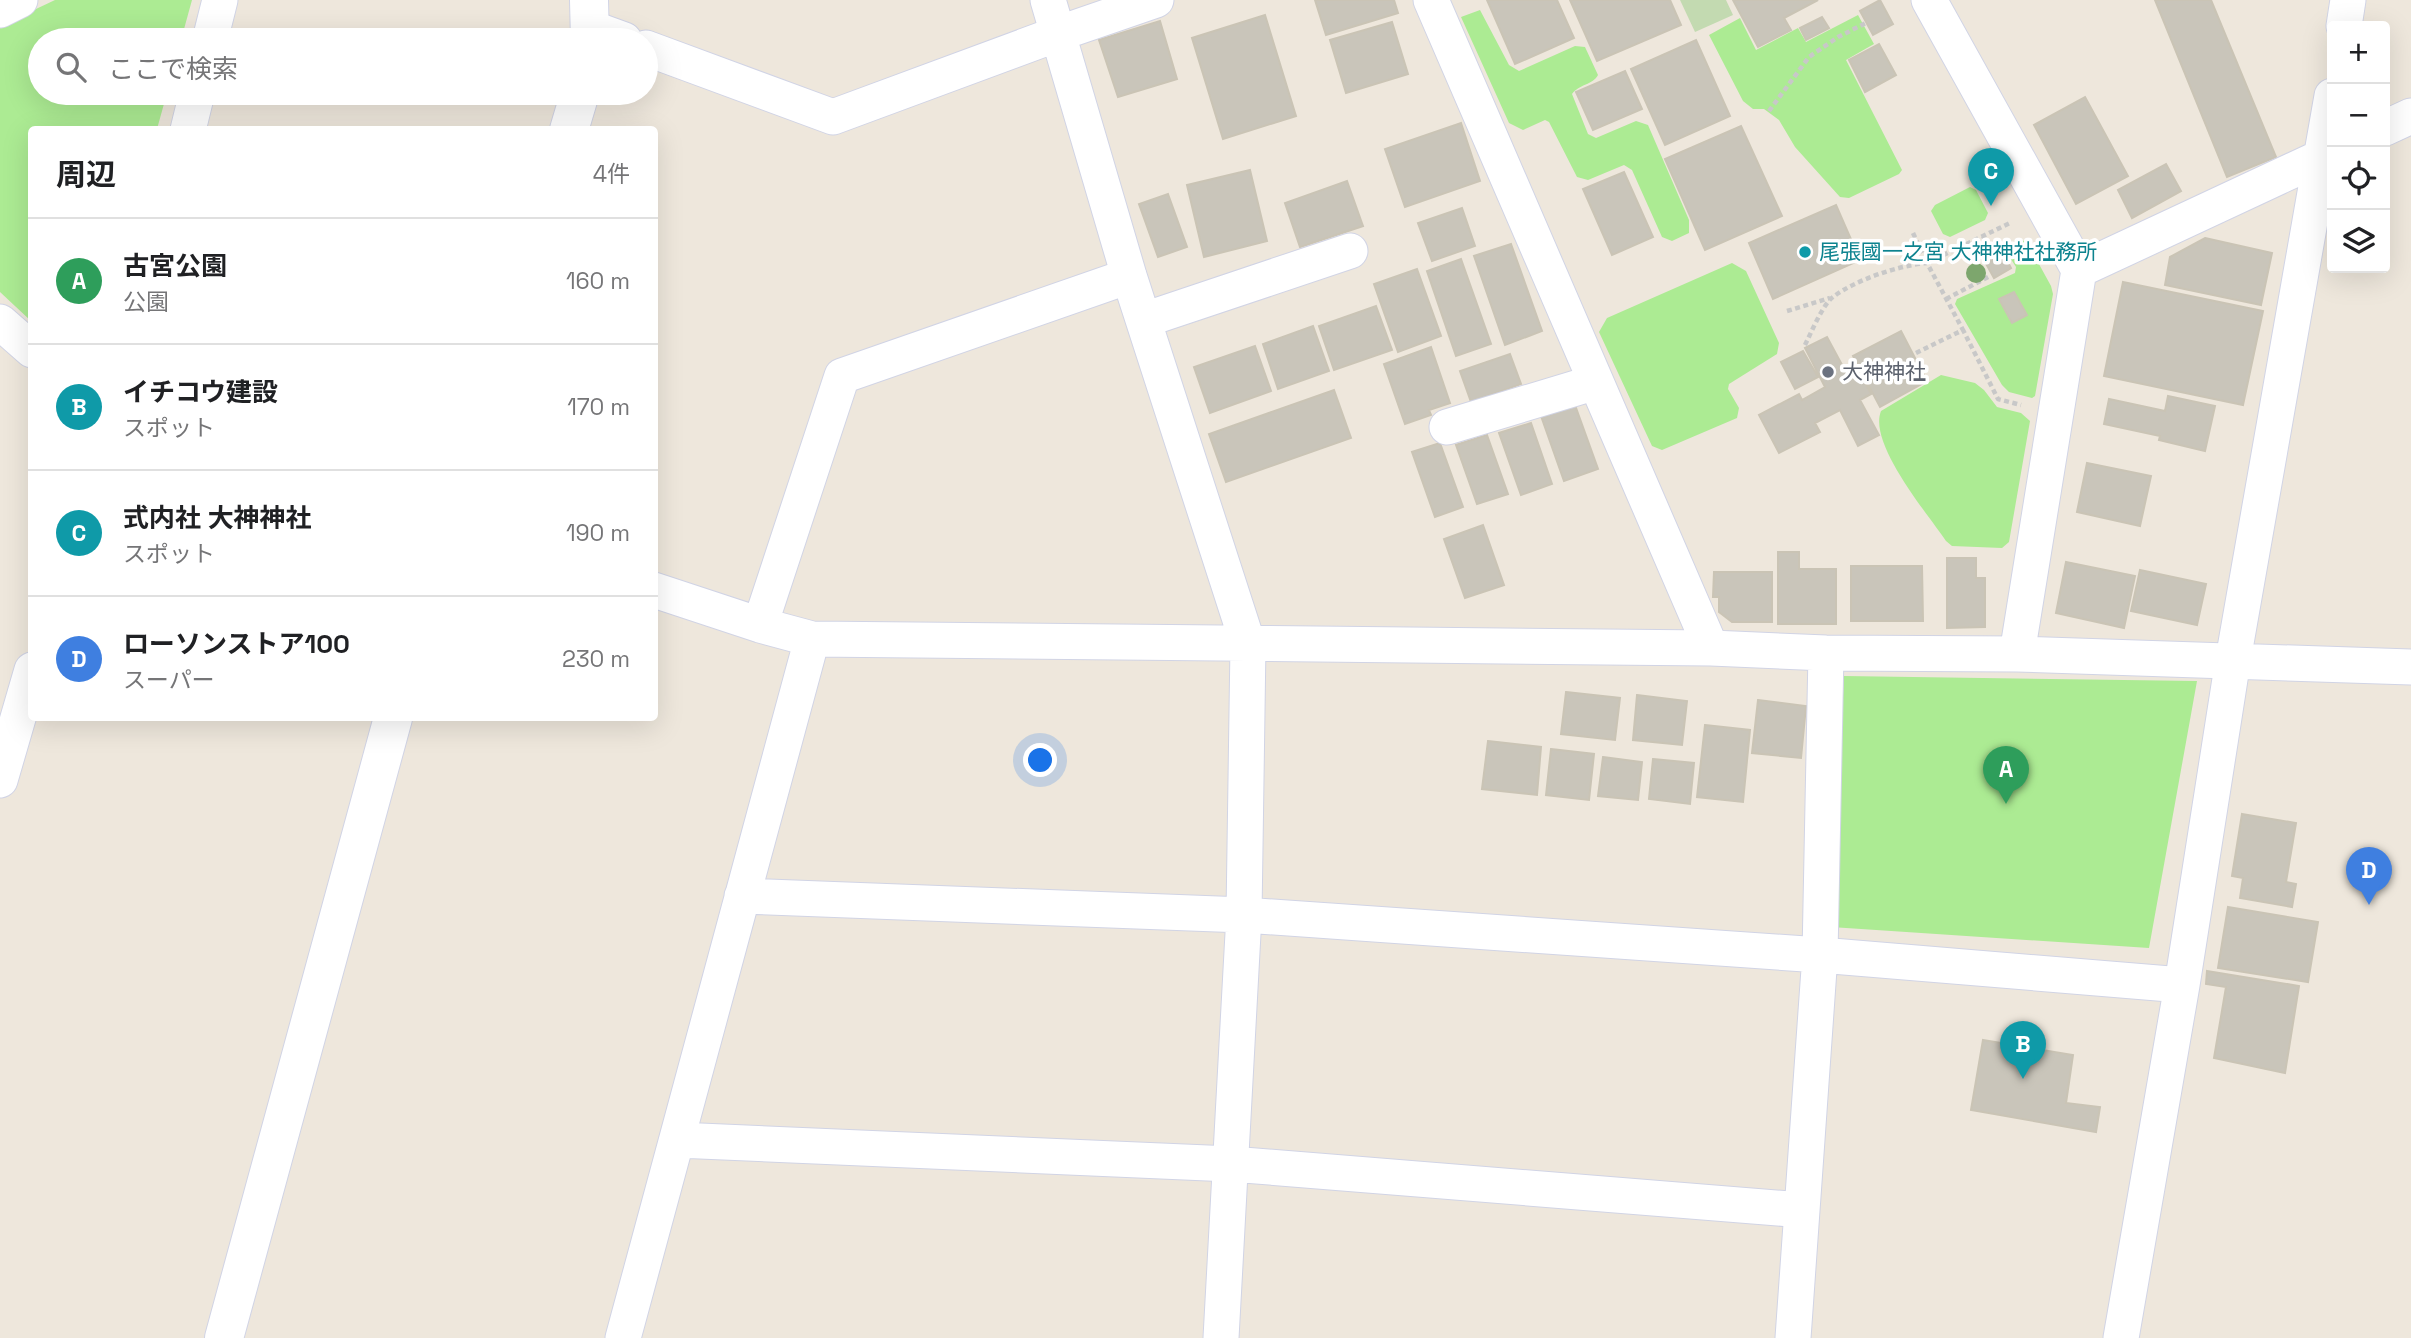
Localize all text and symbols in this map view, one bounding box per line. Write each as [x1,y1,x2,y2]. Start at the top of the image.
map controls [2327,21,2390,273]
button: + [2327,21,2390,84]
search box [28,28,658,105]
icon: search [52,48,90,86]
text: ここで検索 [108,52,238,86]
button: − [2327,84,2390,147]
button: locate [2327,147,2390,210]
pin: C [1968,148,2014,206]
text: 周辺 [56,155,116,194]
text: 4件 [593,159,630,189]
button: layers [2327,210,2390,273]
place label: 尾張國一之宮 大神神社社務所 [1819,238,2097,265]
marker: 尾張國一之宮 大神神社社務所 [1797,244,1813,260]
text: 古宮公園 [123,249,227,283]
text: A [72,266,86,296]
text: 160 m [566,266,630,296]
text: 公園 [123,287,169,317]
place label: 大神神社 [1842,358,1926,385]
marker: 大神神社 [1820,364,1836,380]
text: イチコウ建設 [123,375,278,409]
text: B [71,392,87,422]
text: 170 m [567,392,630,422]
text: スポット [123,413,215,443]
text: 式内社 大神神社 [123,501,312,535]
text: C [72,518,86,548]
text: 190 m [566,518,630,548]
text: スポット [123,539,215,569]
text: ローソンストア100 [123,627,350,661]
text: D [71,644,87,674]
text: 230 m [562,644,630,674]
text: スーパー [123,665,215,695]
your location [1023,743,1057,777]
pin: A [1983,746,2029,804]
pin: D [2346,847,2392,905]
pin: B [2000,1021,2046,1079]

